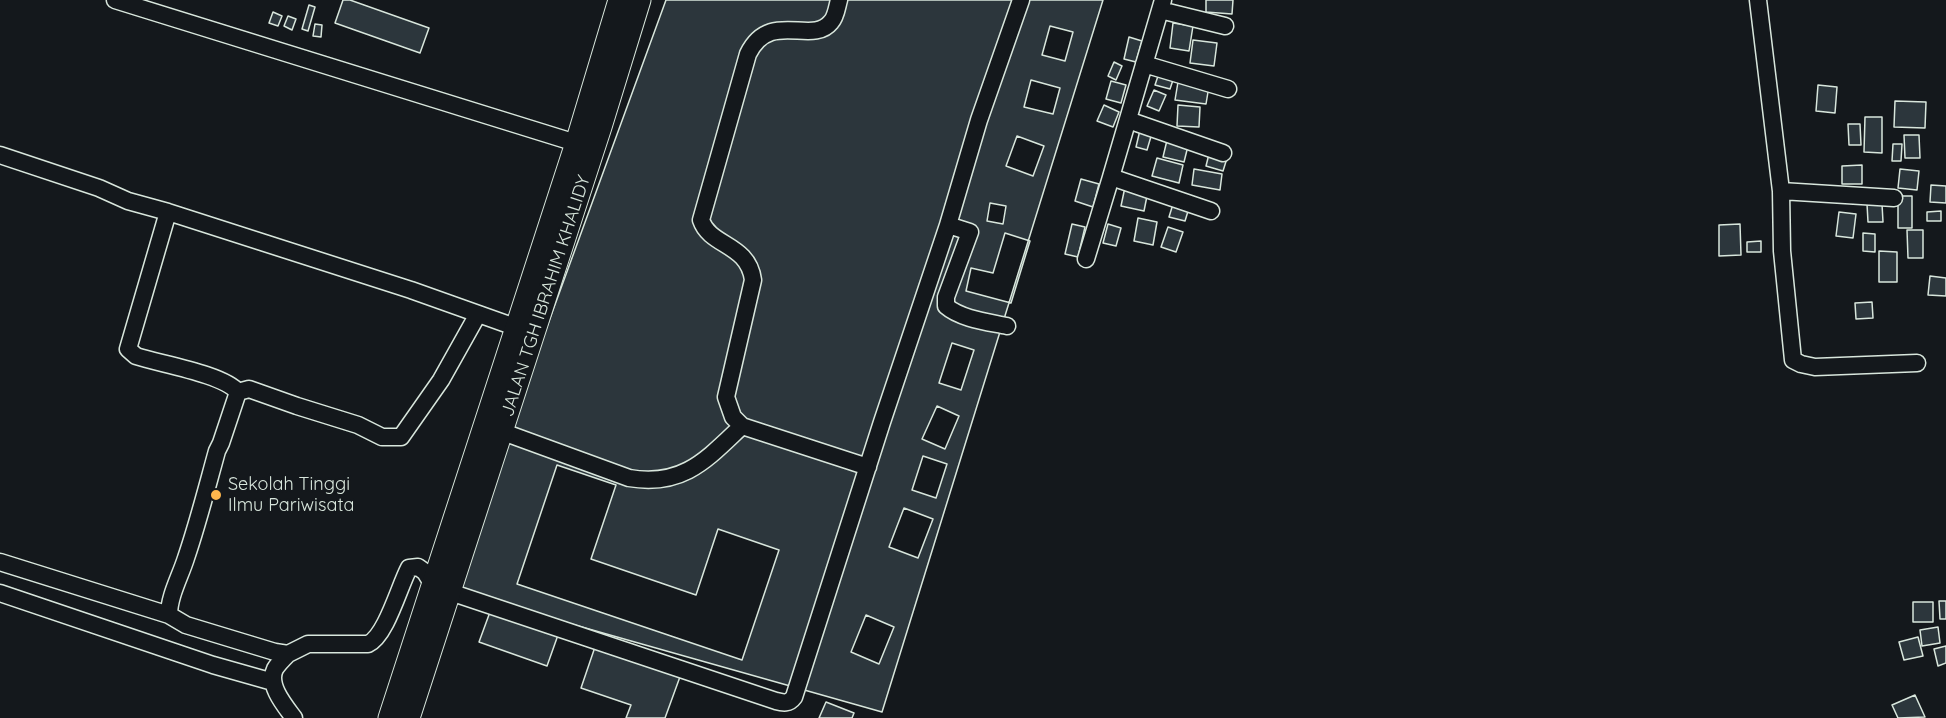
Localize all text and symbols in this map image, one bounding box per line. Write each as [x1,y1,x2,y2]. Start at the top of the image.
street label: JALAN TGH IBRAHIM KHALIDY [497,173,595,419]
place label: Sekolah Tinggi Ilmu Pariwisata [228,474,354,516]
marker: Sekolah Tinggi Ilmu Pariwisata [209,488,223,502]

